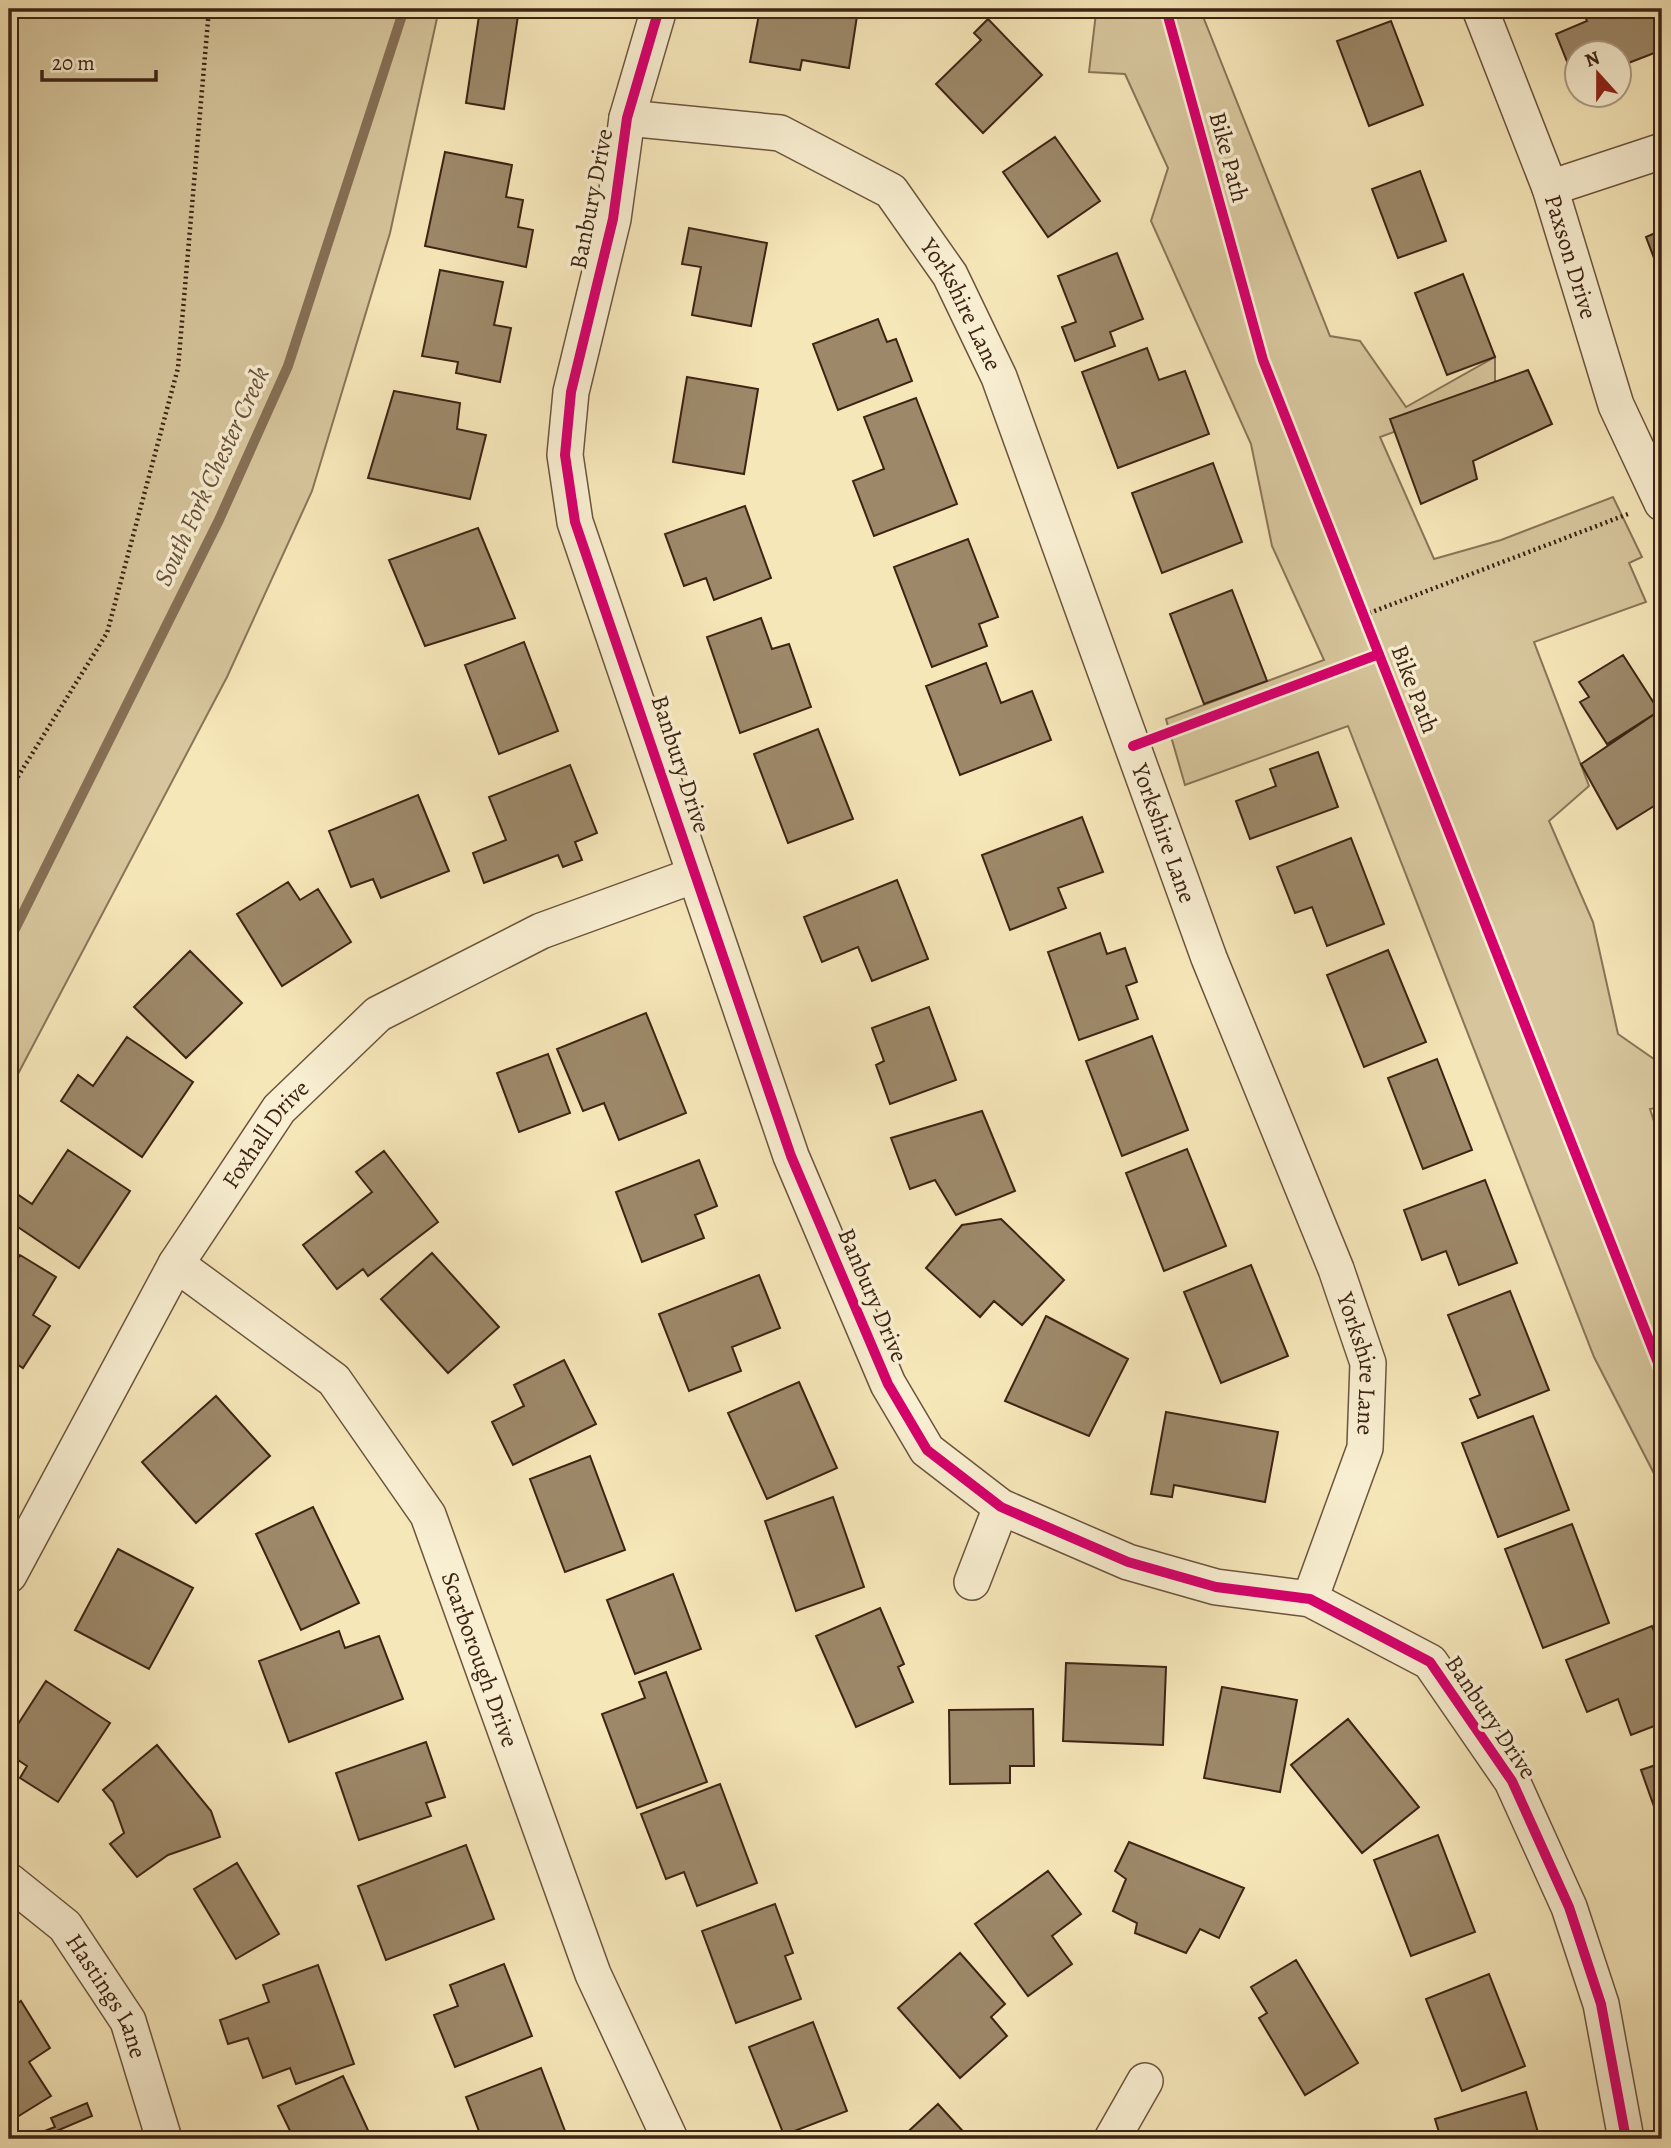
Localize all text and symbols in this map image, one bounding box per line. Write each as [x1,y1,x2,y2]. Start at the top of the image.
scale bar [42,38,156,82]
north arrow [1562,38,1632,108]
text: N [1581,44,1604,74]
text: 20 m [52,49,95,77]
street label: Bike Path [1202,108,1256,206]
street label: Banbury Drive [562,126,620,272]
street label: Paxson Drive [1537,190,1605,323]
street label: Yorkshire Lane [912,231,1010,376]
water label: South Fork Chester Creek [145,361,278,592]
street label: Bike Path [1383,640,1447,738]
street label: Banbury Drive [644,691,718,837]
street label: Yorkshire Lane [1124,758,1204,907]
street label: Foxhall Drive [215,1072,316,1195]
street label: Banbury Drive [830,1223,916,1367]
street label: Yorkshire Lane [1329,1287,1384,1436]
street label: Scarborough Drive [434,1567,526,1752]
street label: Banbury Drive [1438,1649,1544,1785]
street label: Hastings Lane [58,1927,154,2062]

